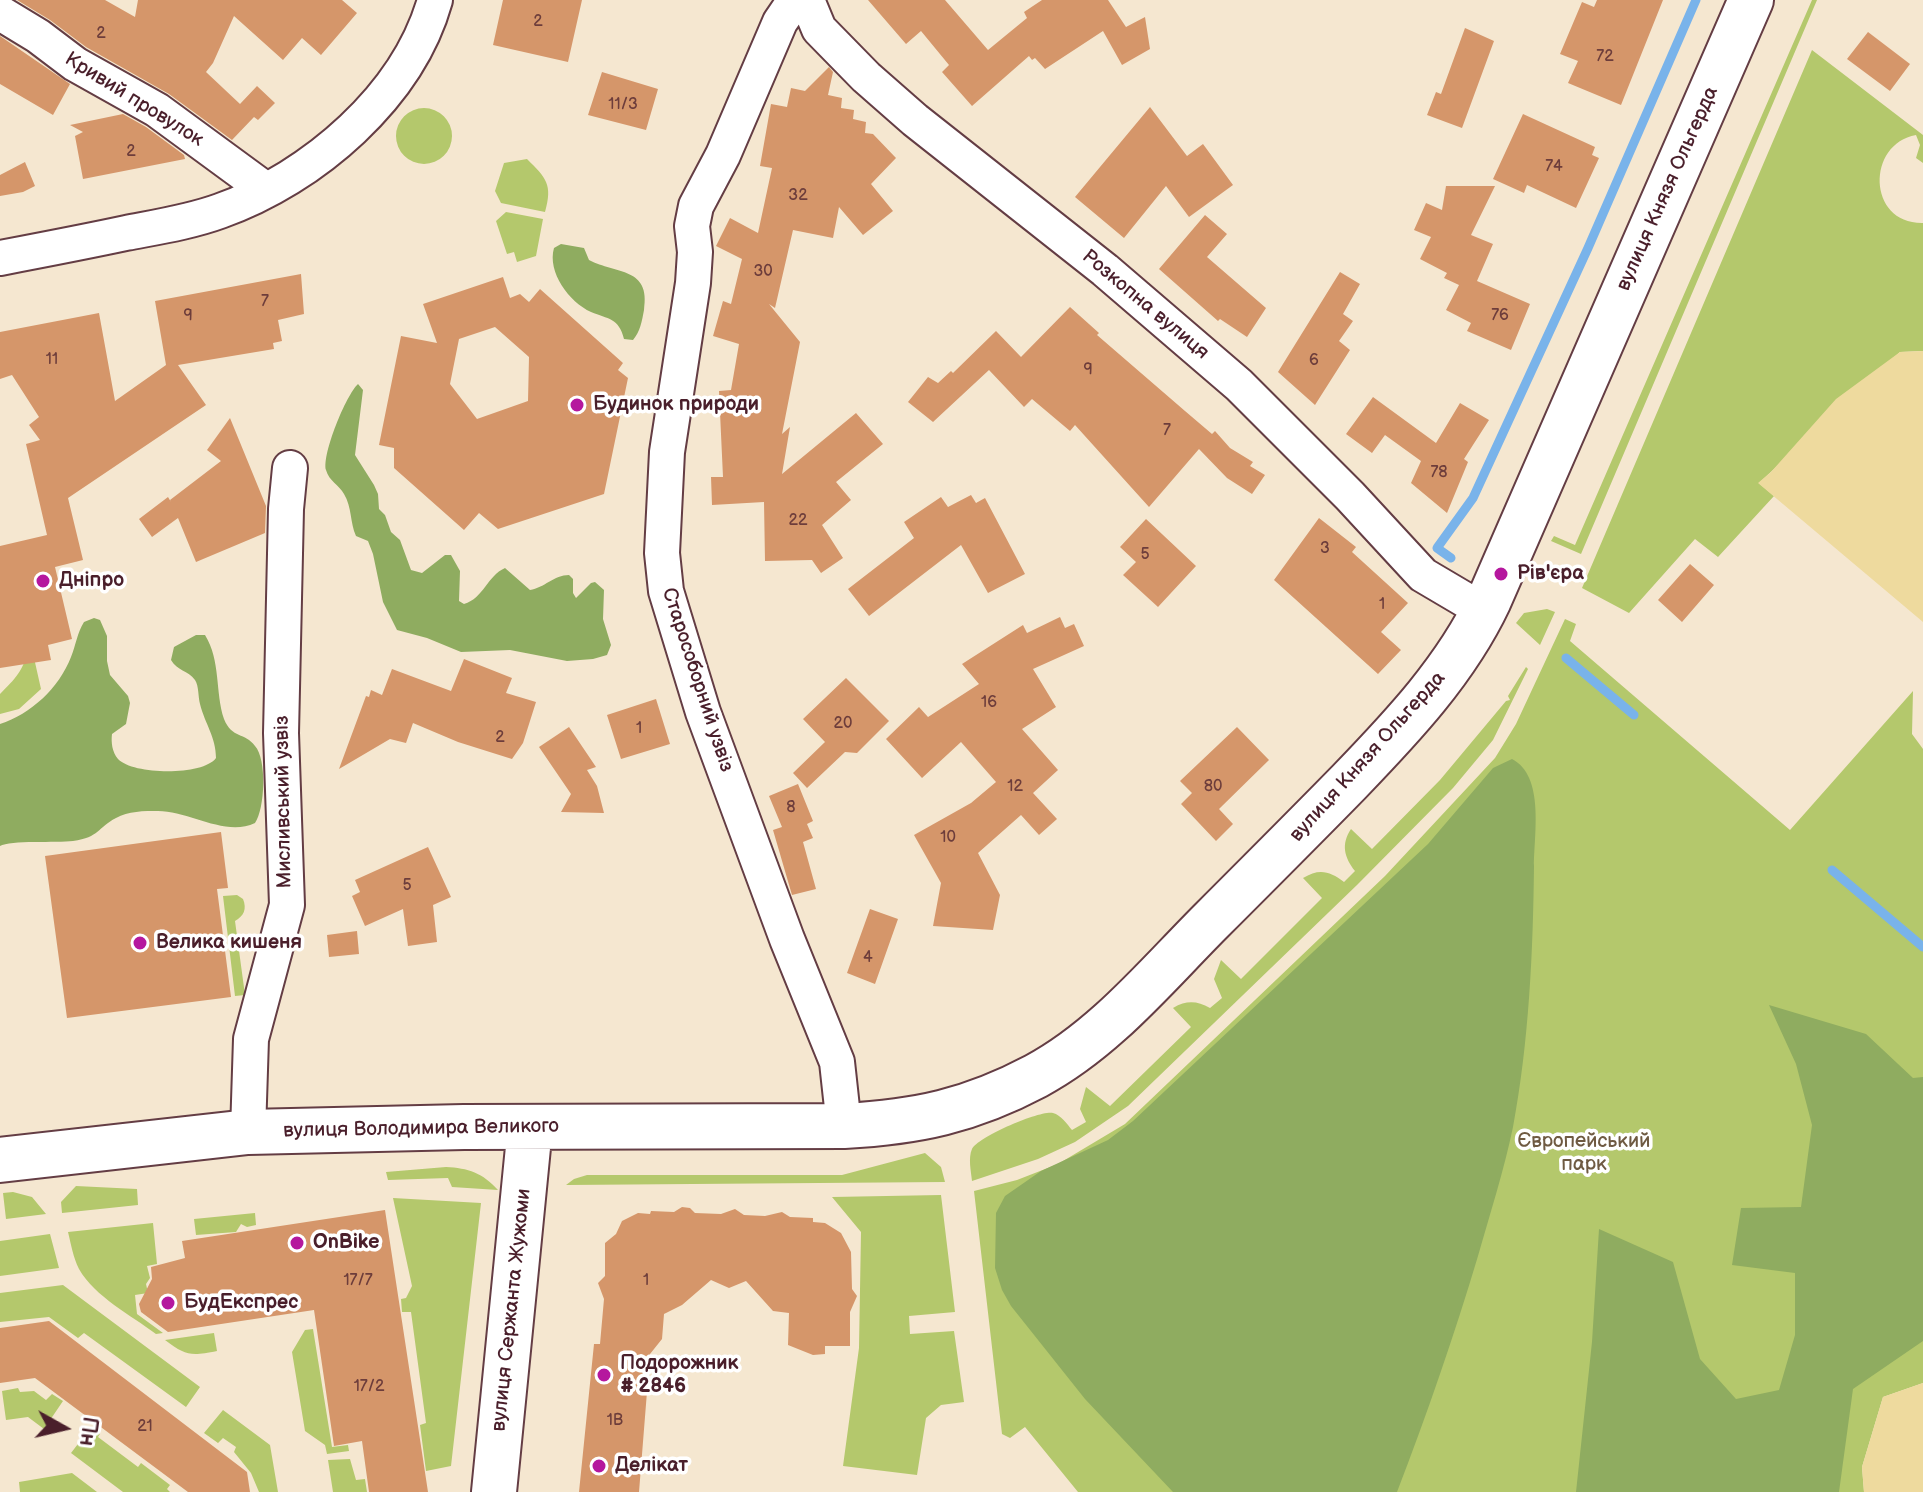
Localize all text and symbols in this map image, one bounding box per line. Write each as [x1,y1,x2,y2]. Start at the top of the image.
house number: 2 [533,12,543,32]
house number: 2 [96,24,106,44]
house number: 72 [1596,47,1614,67]
street label: Кривий провулок [60,48,208,152]
street label: вулиця Князя Ольгерда [1612,83,1724,295]
house number: 11/3 [608,95,638,115]
house number: 2 [126,142,136,162]
house number: 74 [1545,157,1563,177]
house number: 32 [788,186,808,206]
street label: Розкопна вулиця [1077,245,1213,365]
house number: 30 [753,262,773,282]
house number: 7 [261,292,269,312]
house number: 9 [183,306,193,326]
house number: 76 [1491,306,1509,326]
house number: 11 [46,350,58,370]
house number: 6 [1309,351,1319,371]
house number: 9 [1083,360,1093,380]
place label: Будинок природи [593,393,759,417]
marker: Будинок природи [568,396,586,414]
house number: 7 [1163,421,1171,441]
house number: 78 [1430,463,1448,483]
house number: 22 [789,511,807,531]
house number: 3 [1320,539,1330,559]
house number: 5 [1140,545,1150,565]
place label: Рів'єра [1517,562,1584,586]
marker: Рів'єра [1492,565,1510,583]
place label: Дніпро [59,569,124,593]
marker: Дніпро [34,572,52,590]
street label: Старособорний узвіз [656,585,738,775]
house number: 1 [1379,595,1385,615]
street label: вулиця Князя Ольгерда [1285,667,1451,847]
house number: 16 [981,693,997,713]
house number: 20 [834,714,852,734]
street label: Мисливський узвіз [270,715,298,889]
house number: 1 [636,719,642,739]
house number: 2 [495,728,505,748]
house number: 12 [1007,777,1023,797]
house number: 80 [1204,777,1222,797]
house number: 8 [786,798,796,818]
house number: 10 [940,828,956,848]
house number: 5 [402,876,412,896]
place label: Велика кишеня [156,931,302,955]
marker: Велика кишеня [131,934,149,952]
house number: 4 [863,948,873,968]
street label: вулиця Володимира Великого [283,1115,559,1143]
park label: Європейський парк [1518,1130,1650,1177]
street label: вулиця Сержанта Жужоми [487,1187,537,1433]
place label: OnBike [313,1231,379,1255]
marker: OnBike [288,1234,306,1252]
house number: 17/7 [343,1271,373,1291]
house number: 1 [643,1271,649,1291]
place label: БудЕкспрес [184,1291,298,1315]
marker: БудЕкспрес [159,1294,177,1312]
place label: Подорожник # 2846 [620,1352,738,1399]
marker: Подорожник # 2846 [595,1366,613,1384]
house number: 17/2 [354,1377,384,1397]
north arrow [24,1388,104,1468]
house number: 1В [607,1411,623,1431]
text: Пн [73,1415,104,1448]
house number: 21 [137,1417,153,1437]
place label: Делікат [615,1454,688,1478]
marker: Делікат [590,1457,608,1475]

